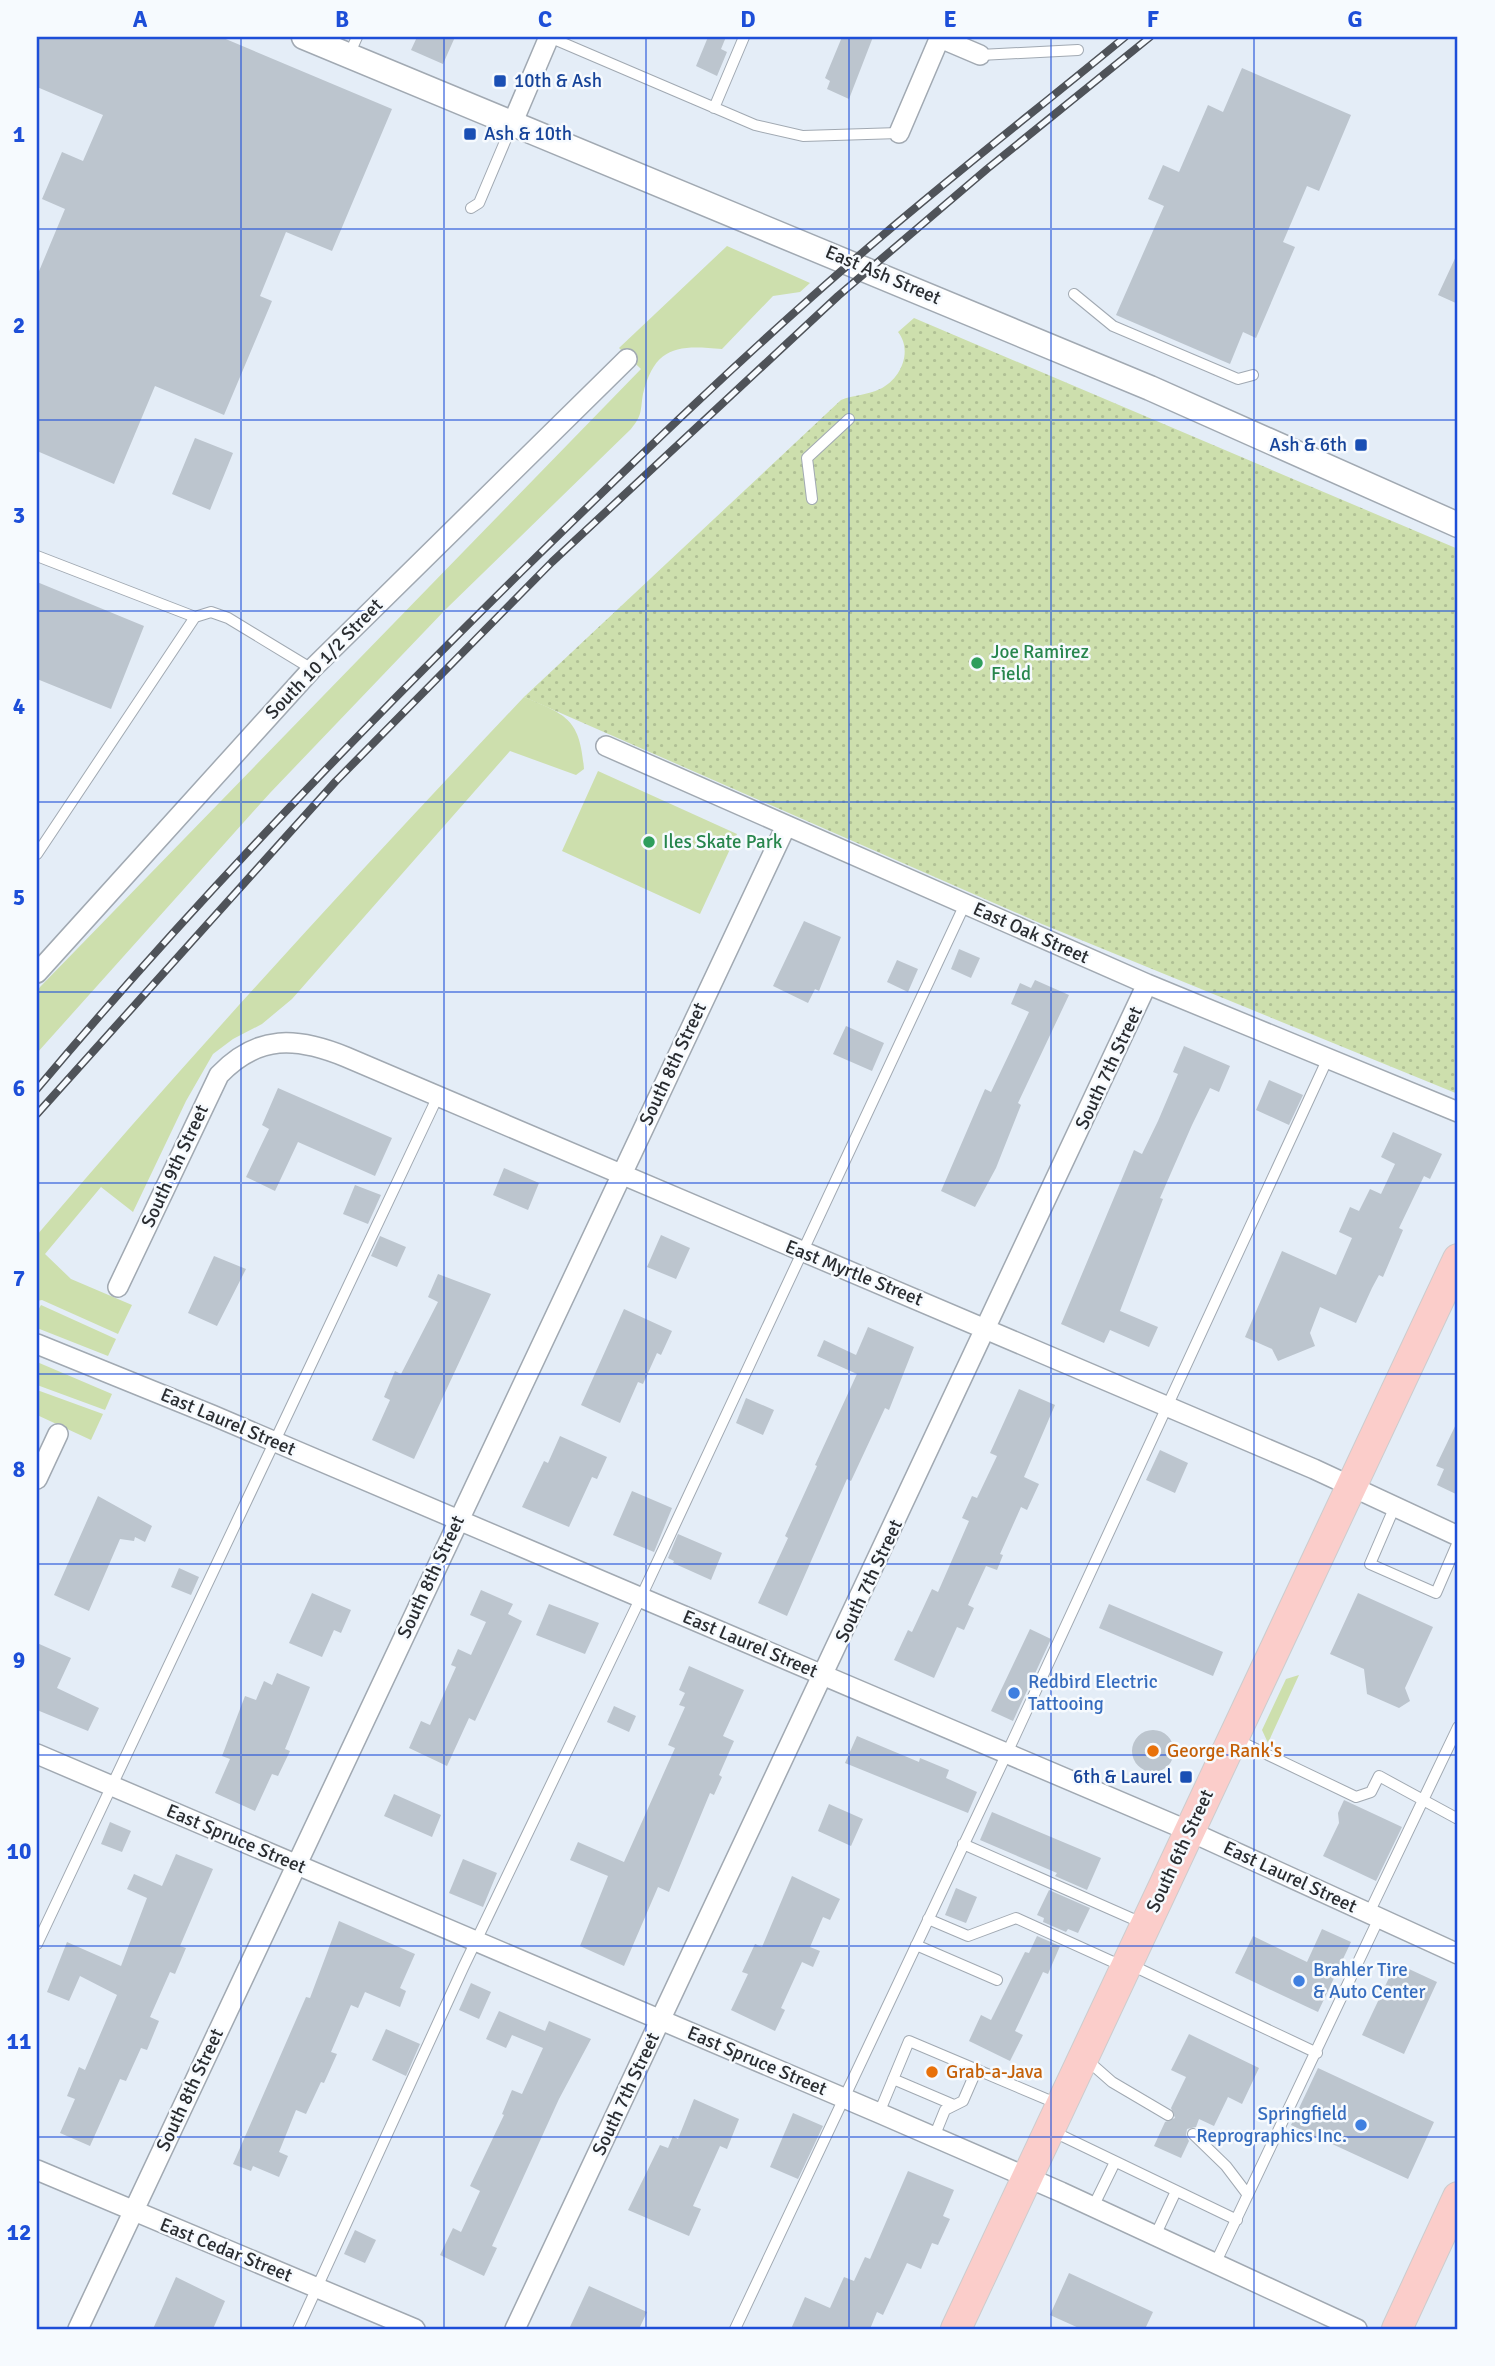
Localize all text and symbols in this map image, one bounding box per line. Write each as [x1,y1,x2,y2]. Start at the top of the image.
text: A [133,5,148,34]
text: B [335,5,349,34]
text: C [538,5,552,34]
text: D [740,5,756,34]
text: E [943,5,957,34]
text: F [1147,5,1159,34]
text: G [1347,5,1363,34]
place label: 10th & Ash [514,69,602,93]
marker: 10th & Ash [492,73,508,89]
text: 1 [13,120,25,149]
place label: Ash & 10th [484,122,572,146]
marker: Ash & 10th [462,126,478,142]
street label: East Ash Street [822,240,945,310]
text: 2 [13,311,25,340]
place label: Ash & 6th [1269,433,1347,457]
marker: Ash & 6th [1353,437,1369,453]
text: 3 [13,501,25,530]
street label: South 10 1/2 Street [260,593,388,725]
place label: Joe Ramirez Field [991,640,1089,686]
marker: Joe Ramirez Field [969,655,985,671]
text: 4 [13,692,25,721]
place label: Iles Skate Park [663,830,783,854]
marker: Iles Skate Park [641,834,657,850]
text: 5 [13,883,25,912]
street label: East Oak Street [969,897,1093,969]
street label: South 8th Street [634,998,712,1129]
street label: South 7th Street [1070,1002,1148,1133]
text: 6 [13,1074,25,1103]
street label: South 9th Street [136,1100,214,1231]
street label: East Myrtle Street [782,1234,927,1312]
text: 7 [13,1264,25,1293]
street label: East Laurel Street [157,1383,300,1461]
text: 8 [13,1455,25,1484]
street label: South 8th Street [392,1511,470,1642]
street label: South 7th Street [830,1515,908,1646]
street label: East Laurel Street [679,1605,822,1683]
text: 9 [13,1646,25,1675]
place label: Redbird Electric Tattooing [1028,1670,1158,1716]
marker: Redbird Electric Tattooing [1006,1685,1022,1701]
place label: George Rank's [1167,1739,1282,1763]
marker: George Rank's [1145,1743,1161,1759]
place label: 6th & Laurel [1073,1765,1172,1789]
marker: 6th & Laurel [1178,1769,1194,1785]
street label: South 6th Street [1141,1785,1219,1916]
street label: East Spruce Street [163,1799,310,1879]
street label: East Laurel Street [1219,1836,1361,1919]
text: 10 [7,1837,31,1866]
place label: Brahler Tire & Auto Center [1313,1958,1426,2004]
marker: Brahler Tire & Auto Center [1291,1973,1307,1989]
street label: East Spruce Street [684,2021,831,2101]
street label: South 8th Street [151,2024,229,2155]
text: 11 [7,2027,31,2056]
street label: South 7th Street [587,2028,665,2159]
place label: Grab-a-Java [946,2060,1043,2084]
marker: Grab-a-Java [924,2064,940,2080]
place label: Springfield Reprographics Inc. [1196,2102,1347,2148]
marker: Springfield Reprographics Inc. [1353,2117,1369,2133]
street label: East Cedar Street [156,2213,296,2288]
text: 12 [7,2218,31,2247]

